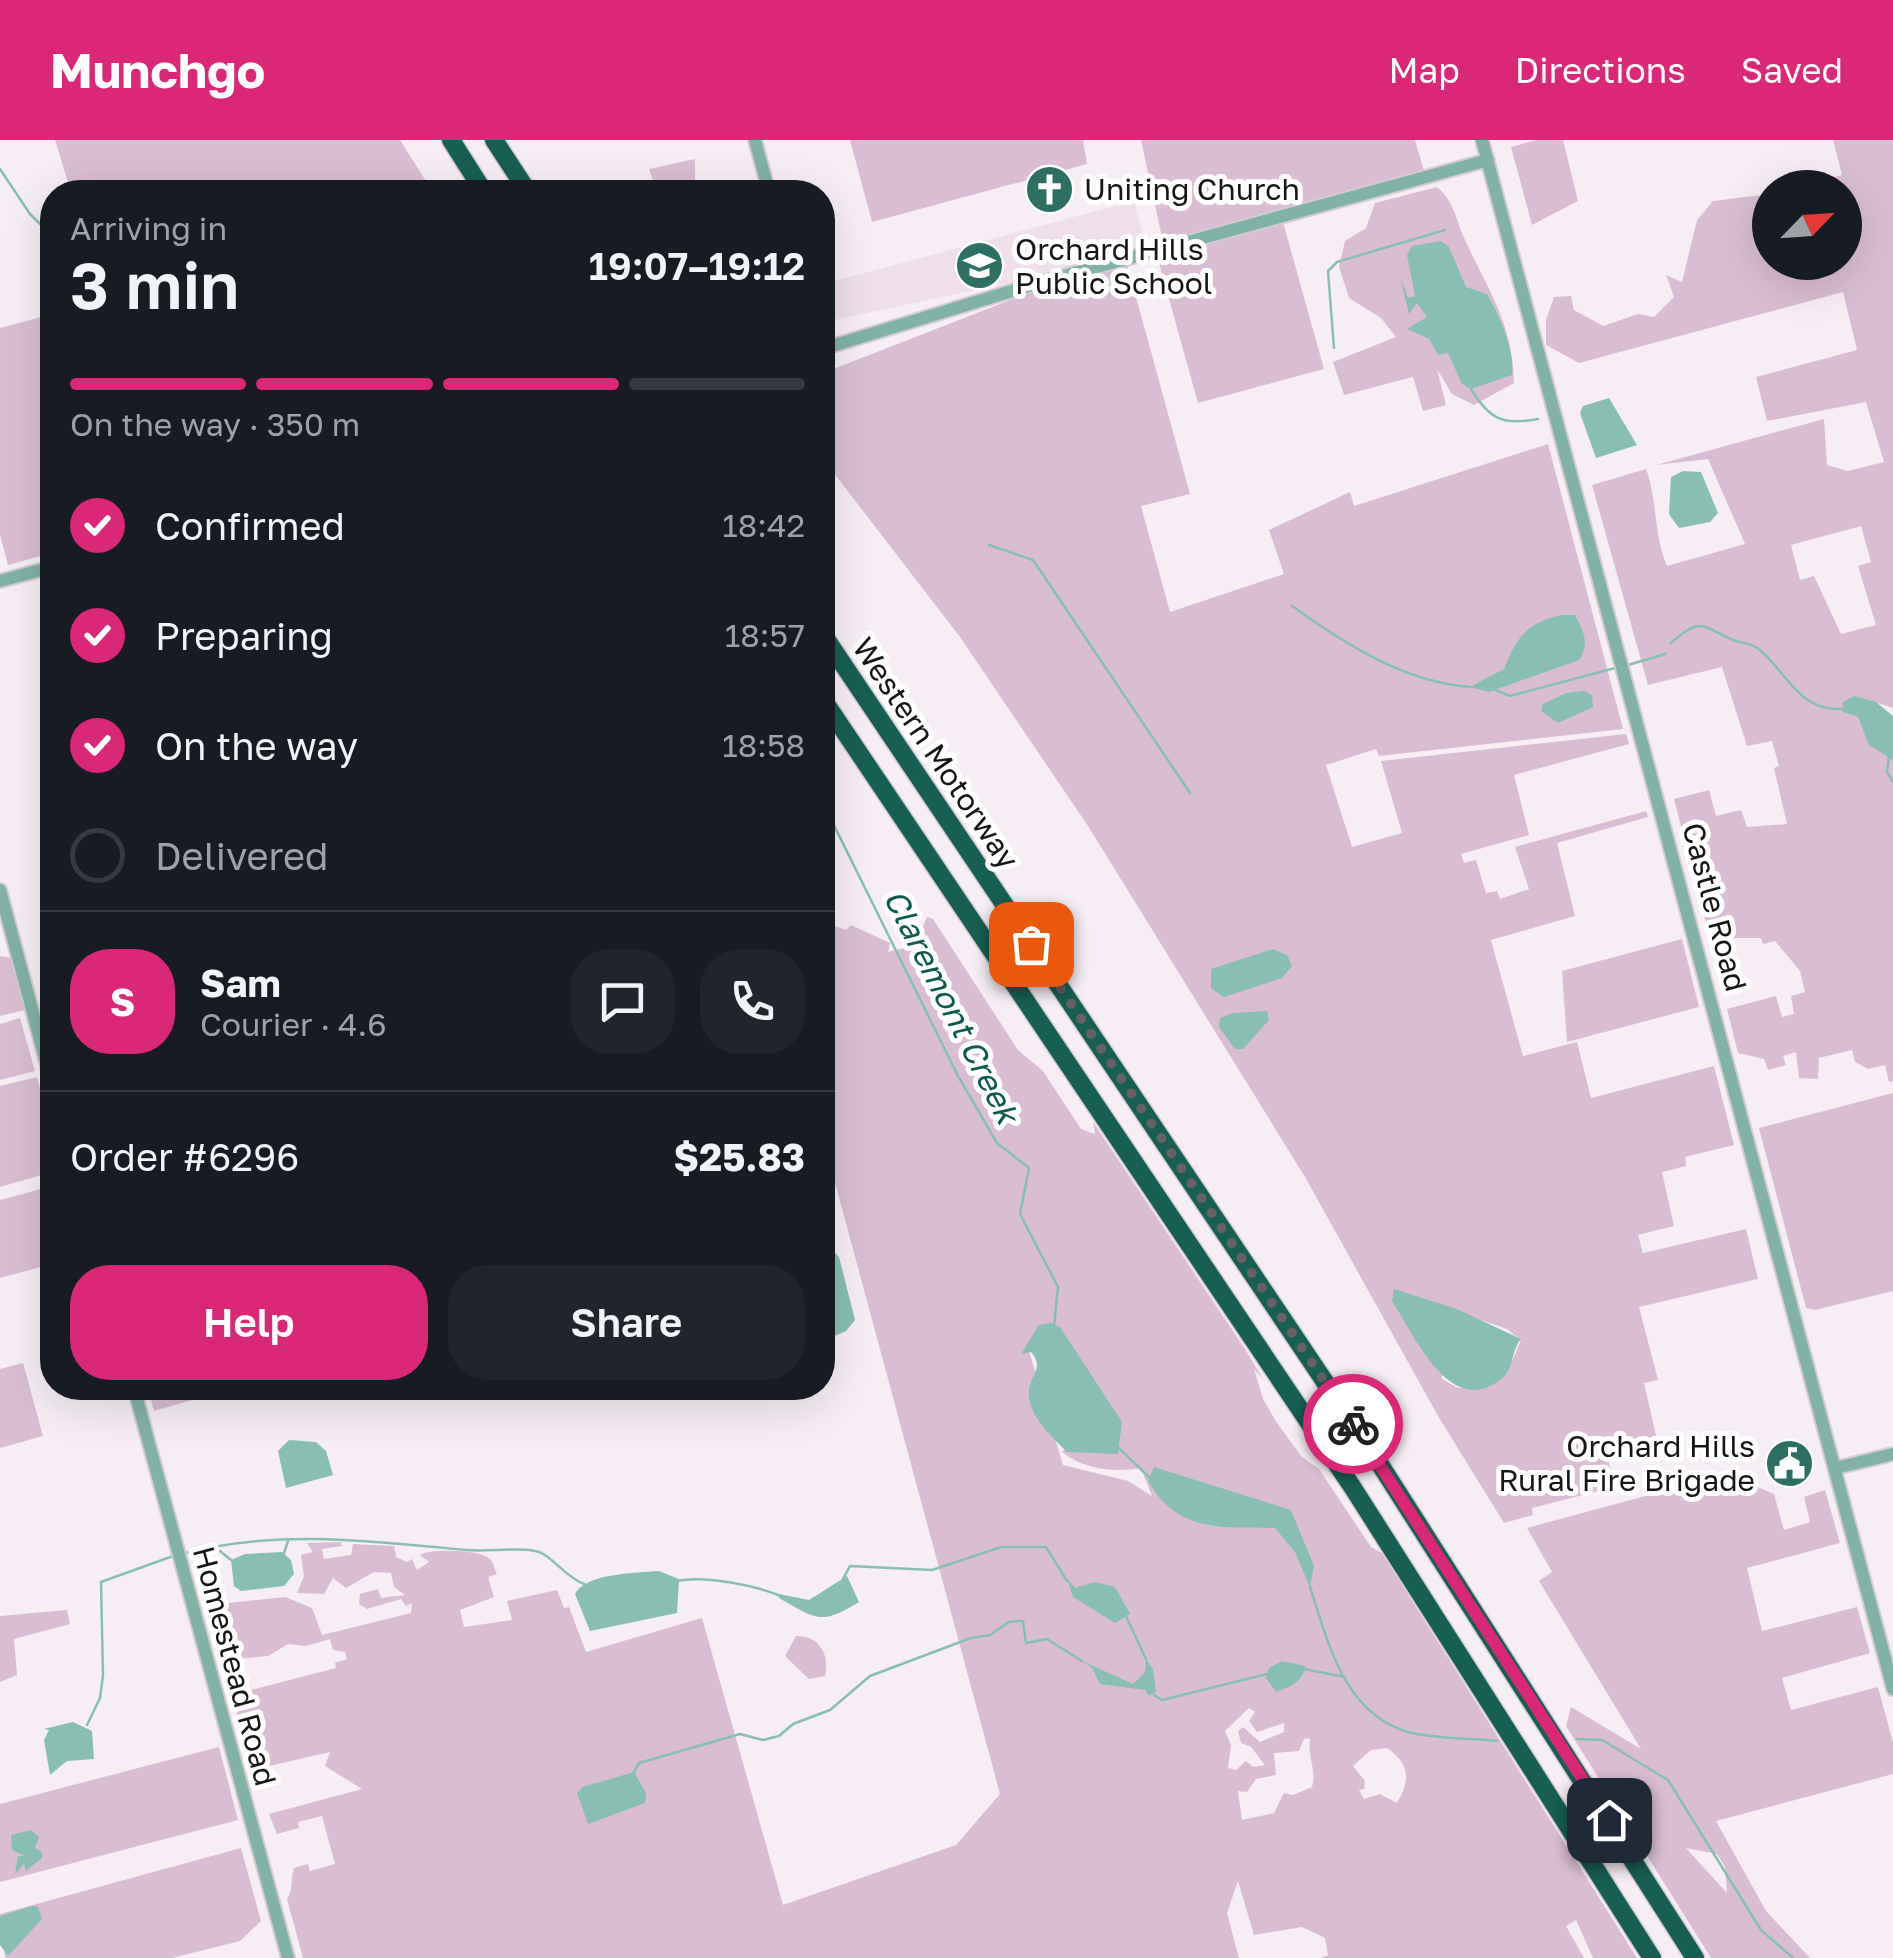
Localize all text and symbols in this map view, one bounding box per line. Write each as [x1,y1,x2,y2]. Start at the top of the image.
text: Munchgo [50,41,265,99]
text: Map [1388,49,1460,91]
text: Directions [1515,49,1686,91]
text: Saved [1741,49,1843,91]
church icon: Uniting Church [1023,163,1075,215]
north arrow [1752,170,1862,280]
map controls [1752,170,1862,280]
place label: Uniting Church [1084,171,1300,207]
text: Arriving in [70,209,227,247]
place label: Orchard Hills Public School [1015,231,1212,301]
school or university icon: Orchard Hills Public School [954,240,1006,292]
text: 19:07–19:12 [589,243,805,288]
text: 3 min [70,245,239,323]
text: On the way · 350 m [70,405,360,443]
icon: check [70,498,125,553]
text: Confirmed [155,503,345,548]
text: 18:42 [722,506,805,544]
icon: check [70,608,125,663]
text: Preparing [155,613,333,658]
text: 18:57 [725,616,805,654]
street label: Western Motorway [845,631,1027,876]
icon: check [70,718,125,773]
text: On the way [155,723,358,768]
text: 18:58 [722,726,805,764]
street label: Castle Road [1675,819,1755,995]
text: Delivered [155,833,328,878]
water label: Claremont Creek [877,883,1029,1132]
pin [989,902,1074,987]
icon: bag [1004,917,1059,972]
button: chat [570,949,675,1054]
button: phone [700,949,805,1054]
text: Sam [200,960,281,1005]
text: S [110,979,135,1024]
text: Courier · 4.6 [200,1005,387,1043]
text: Order #6296 [70,1134,299,1179]
text: $25.83 [674,1134,805,1179]
button: Help [70,1265,428,1380]
button: Share [448,1265,805,1380]
courier [1303,1374,1403,1474]
icon: bike [1326,1397,1381,1452]
place label: Orchard Hills Rural Fire Brigade [1498,1428,1755,1498]
public building icon: Orchard Hills Rural Fire Brigade [1764,1437,1816,1489]
street label: Homestead Road [186,1542,284,1790]
pin [1567,1778,1652,1863]
icon: home [1582,1793,1637,1848]

